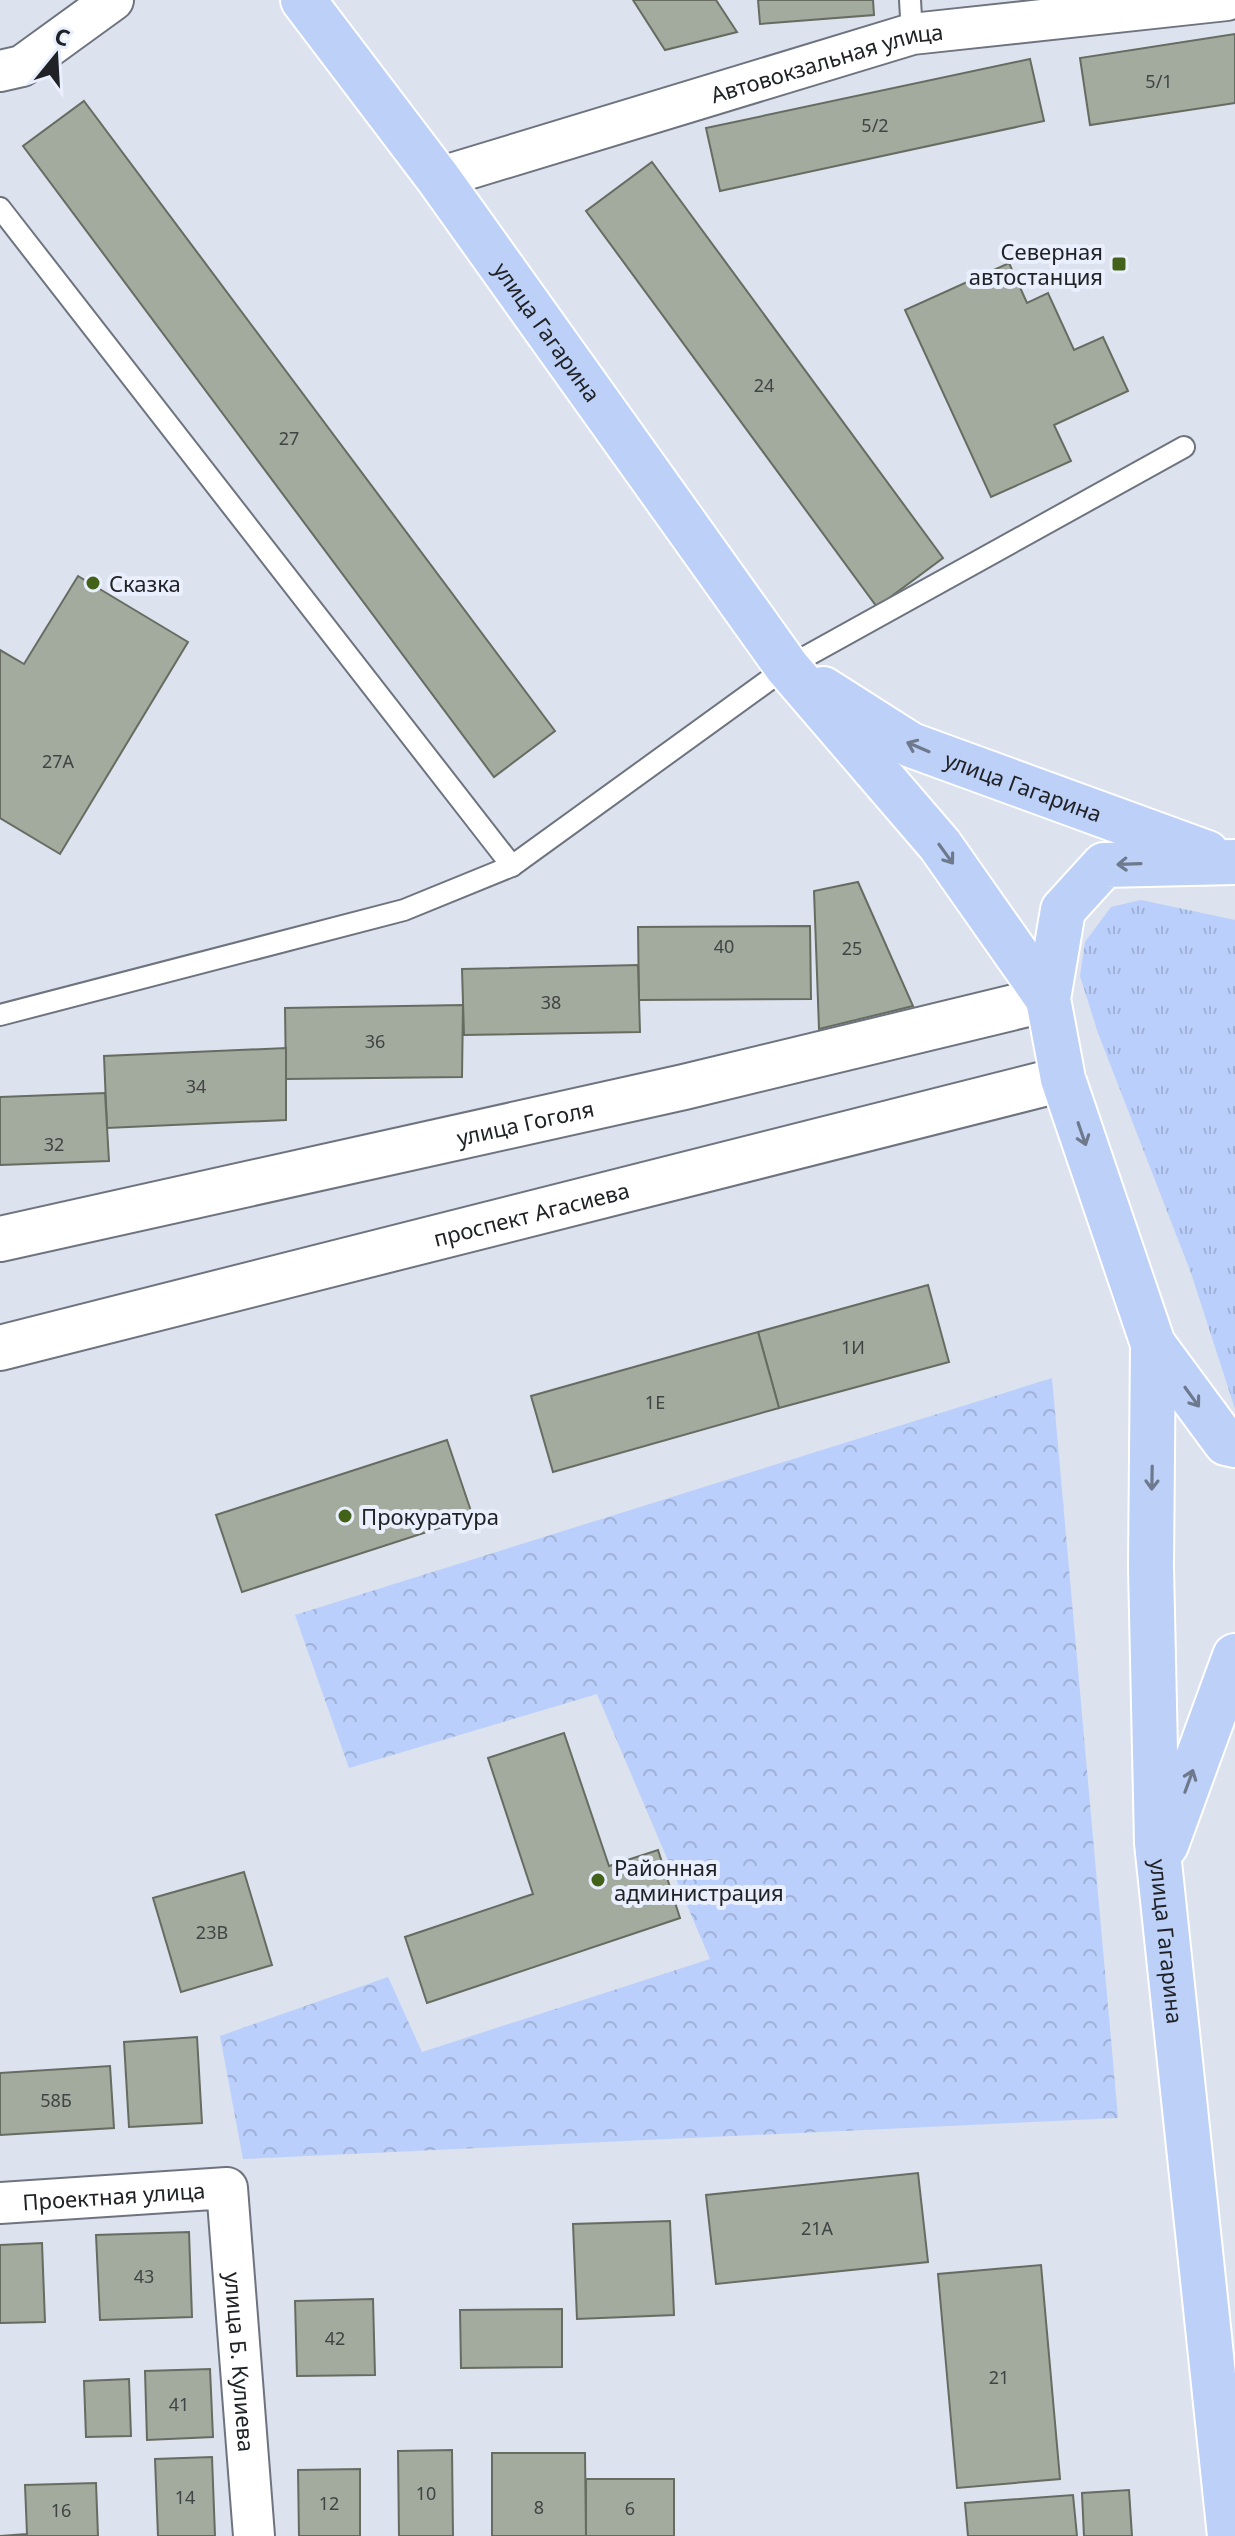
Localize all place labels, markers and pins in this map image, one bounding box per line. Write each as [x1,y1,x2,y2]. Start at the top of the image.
place label: Северная автостанция [969,236,1103,291]
marker: Северная автостанция [1110,255,1128,273]
place label: Сказка [109,568,181,598]
marker: Сказка [84,574,102,592]
place label: Прокуратура [361,1501,499,1531]
marker: Прокуратура [336,1507,354,1525]
place label: Районная администрация [614,1852,784,1907]
marker: Районная администрация [589,1871,607,1889]

